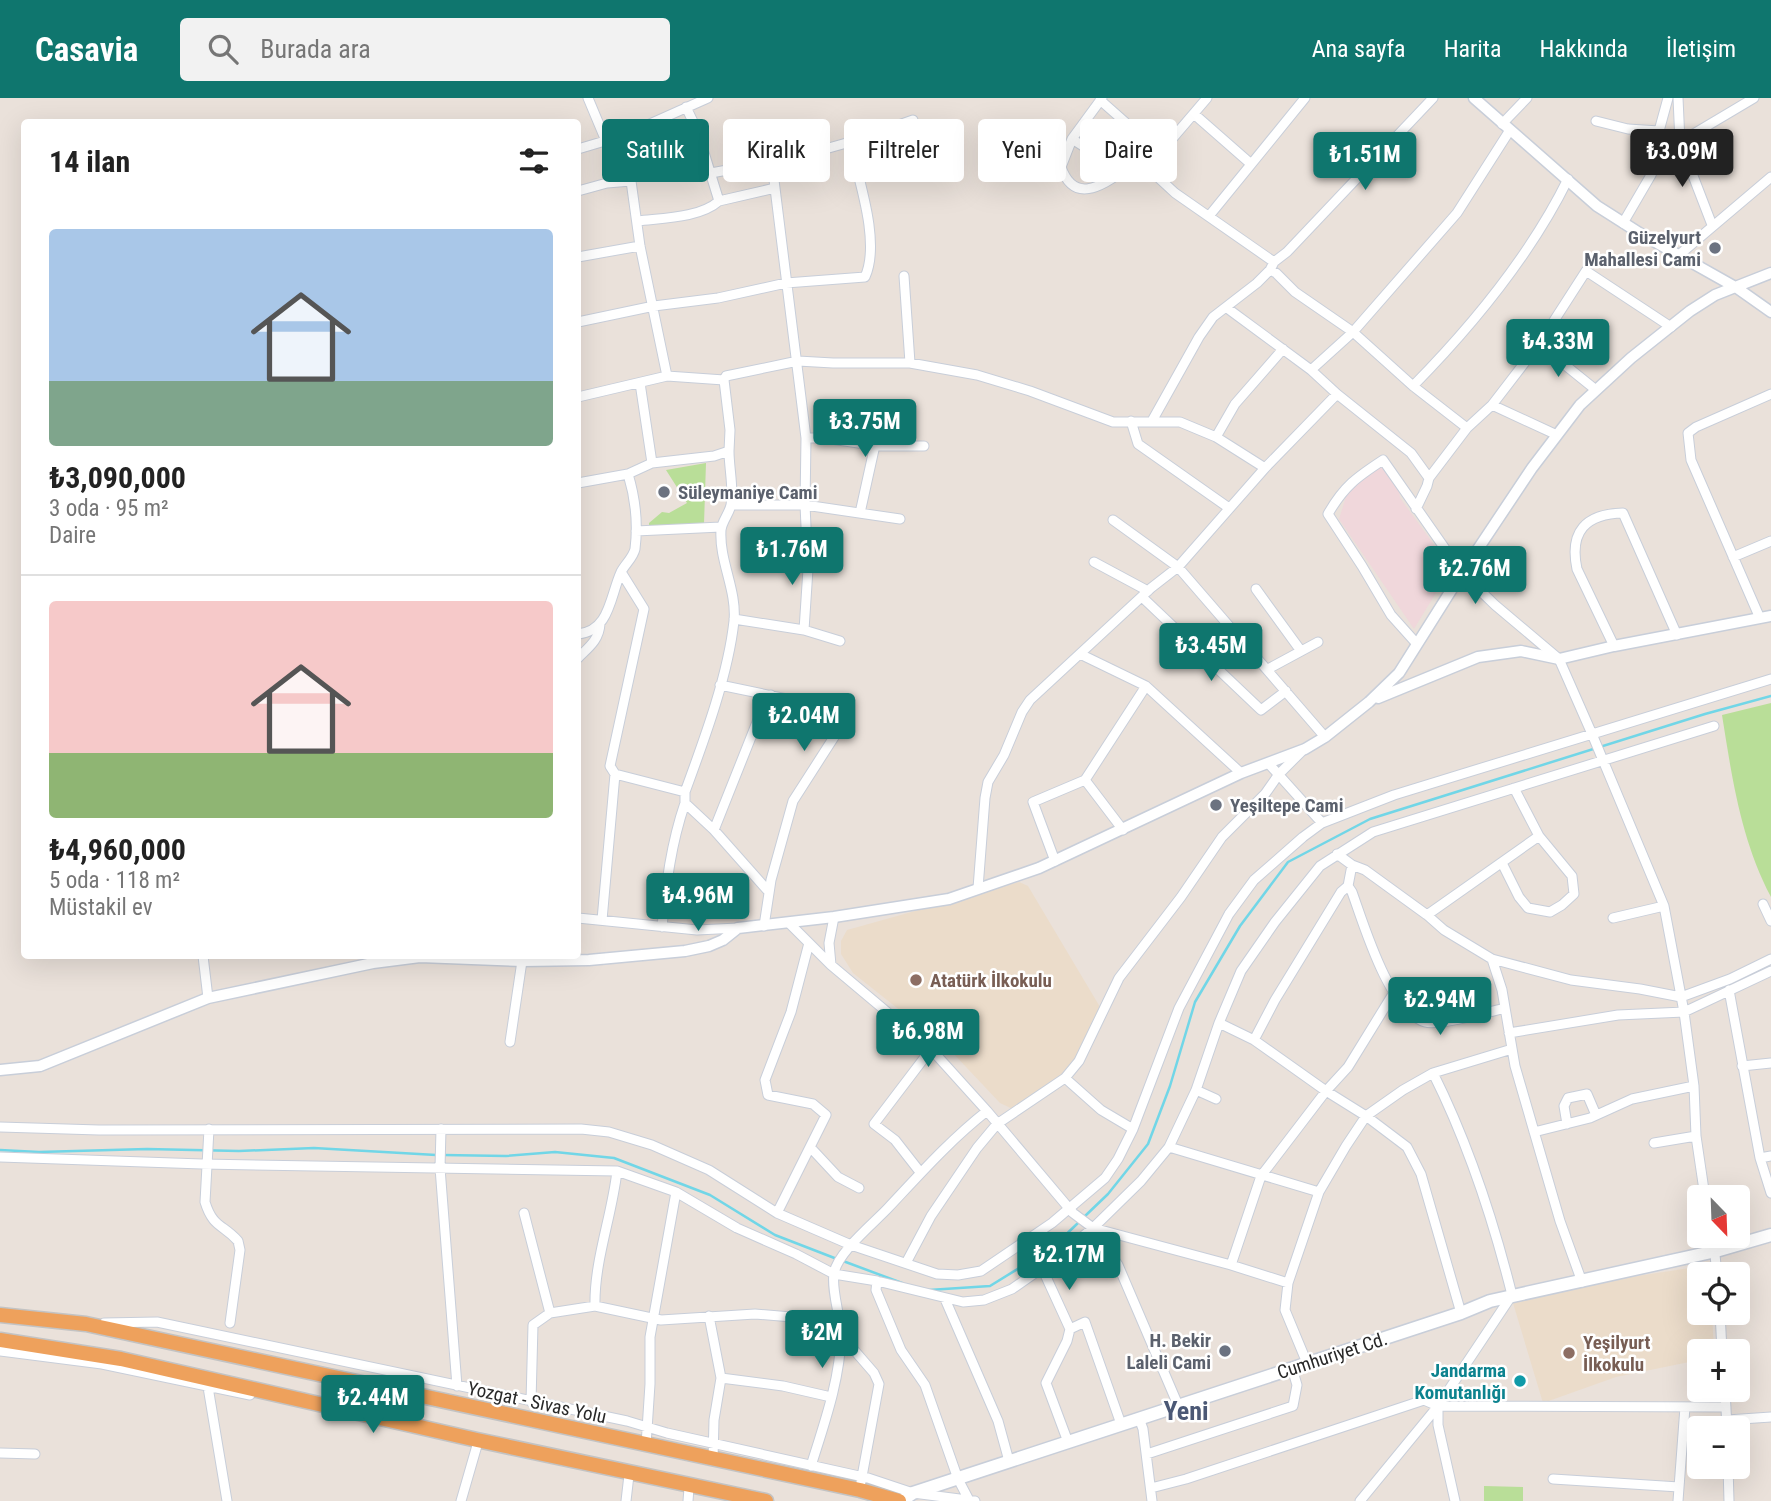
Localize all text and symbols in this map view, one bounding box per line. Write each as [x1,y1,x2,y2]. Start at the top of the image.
search box [180,18,670,81]
text: Casavia [35,30,138,69]
icon: search [204,30,242,68]
text: Burada ara [260,34,371,64]
text: Ana sayfa [1312,35,1406,63]
text: Harita [1444,35,1501,63]
text: Hakkında [1539,35,1628,63]
text: İletişim [1666,35,1736,63]
chip: Satılık [602,119,709,182]
chip: Kiralık [723,119,830,182]
chip: Filtreler [844,119,964,182]
chip: Yeni [978,119,1066,182]
chip: Daire [1080,119,1177,182]
pin: ₺3.09M [1625,130,1739,189]
pin: ₺1.51M [1308,132,1422,192]
text: ₺3.09M [1646,138,1718,165]
text: ₺1.51M [1329,141,1401,168]
icon: filters [515,142,553,180]
text: 14 ilan [49,144,130,179]
place label: Güzelyurt Mahallesi Cami [1584,226,1701,271]
marker: Güzelyurt Mahallesi Cami [1707,240,1723,256]
icon: home [238,274,364,400]
pin: ₺4.33M [1501,320,1615,379]
text: ₺4.33M [1522,328,1594,355]
pin: ₺3.75M [808,400,922,459]
text: ₺3.75M [829,408,901,435]
text: ₺3,090,000 [49,460,186,495]
place label: Süleymaniye Cami [678,481,817,504]
marker: Süleymaniye Cami [656,484,672,500]
text: 3 oda · 95 m² [49,495,169,522]
text: Daire [49,522,96,549]
pin: ₺1.76M [735,528,849,587]
text: ₺1.76M [756,536,828,563]
pin: ₺2.76M [1418,546,1532,606]
text: ₺2.76M [1439,555,1511,582]
pin: ₺3.45M [1154,624,1268,683]
text: ₺3.45M [1175,632,1247,659]
icon: home [238,646,364,772]
pin: ₺2.04M [747,694,861,753]
text: ₺2.04M [768,702,840,729]
place label: Yeşiltepe Cami [1230,794,1343,817]
marker: Yeşiltepe Cami [1208,797,1224,813]
text: ₺4,960,000 [49,832,186,867]
text: 5 oda · 118 m² [49,867,180,894]
pin: ₺4.96M [641,874,755,933]
text: ₺4.96M [662,882,734,909]
text: Müstakil ev [49,894,152,921]
place label: Atatürk İlkokulu [930,969,1052,992]
marker: Atatürk İlkokulu [908,972,924,988]
pin: ₺2.94M [1383,978,1497,1037]
text: ₺2.94M [1404,986,1476,1013]
pin: ₺6.98M [871,1010,985,1069]
text: ₺6.98M [892,1018,964,1045]
north arrow [1687,1185,1750,1248]
map controls [1687,1185,1750,1479]
pin: ₺2.17M [1012,1232,1126,1292]
text: ₺2.17M [1033,1241,1105,1268]
button: locate [1687,1262,1750,1325]
pin: ₺2M [788,1310,856,1370]
text: ₺2M [801,1319,843,1346]
street label: Cumhuriyet Cd. [1274,1327,1390,1384]
place label: H. Bekir Laleli Cami [1126,1329,1211,1374]
place label: Yeşilyurt İlkokulu [1583,1331,1651,1376]
button: + [1687,1339,1750,1402]
marker: H. Bekir Laleli Cami [1217,1343,1233,1359]
marker: Yeşilyurt İlkokulu [1561,1345,1577,1361]
place label: Jandarma Komutanlığı [1414,1359,1506,1404]
marker: Jandarma Komutanlığı [1512,1373,1528,1389]
pin: ₺2.44M [316,1376,430,1435]
street label: Yozgat - Sivas Yolu [465,1377,608,1428]
text: ₺2.44M [337,1384,409,1411]
district label: Yeni [1163,1396,1209,1426]
button: − [1687,1416,1750,1479]

